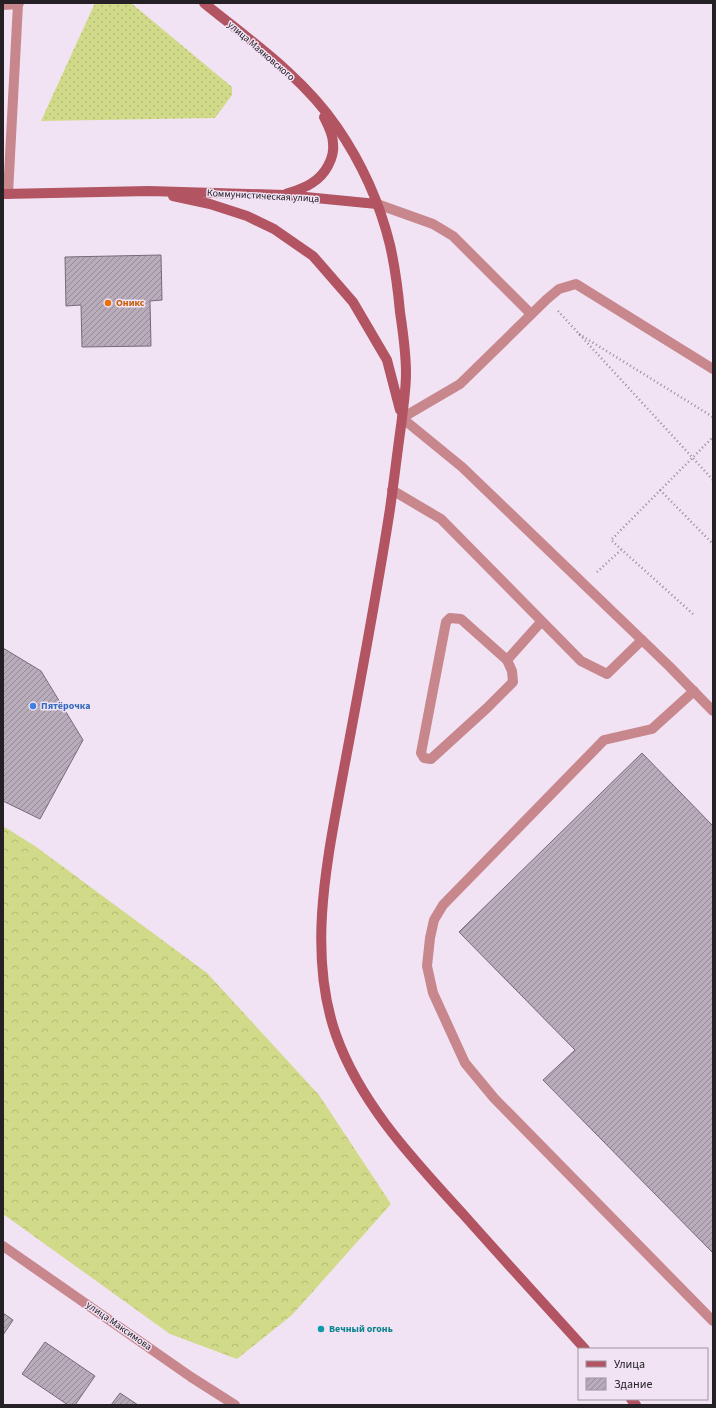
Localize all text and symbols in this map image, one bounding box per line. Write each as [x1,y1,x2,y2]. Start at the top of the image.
street label: улица Маяковского [224,18,298,84]
street label: Коммунистическая улица [207,186,319,206]
place label: Оникс [116,296,145,310]
marker: Оникс [103,298,113,308]
place label: Пятёрочка [41,699,90,713]
marker: Пятёрочка [28,701,38,711]
street label: улица Максимова [83,1298,155,1354]
place label: Вечный огонь [329,1322,393,1336]
marker: Вечный огонь [316,1324,326,1334]
legend [578,1348,708,1400]
text: Улица [614,1356,645,1373]
text: Здание [614,1376,653,1393]

